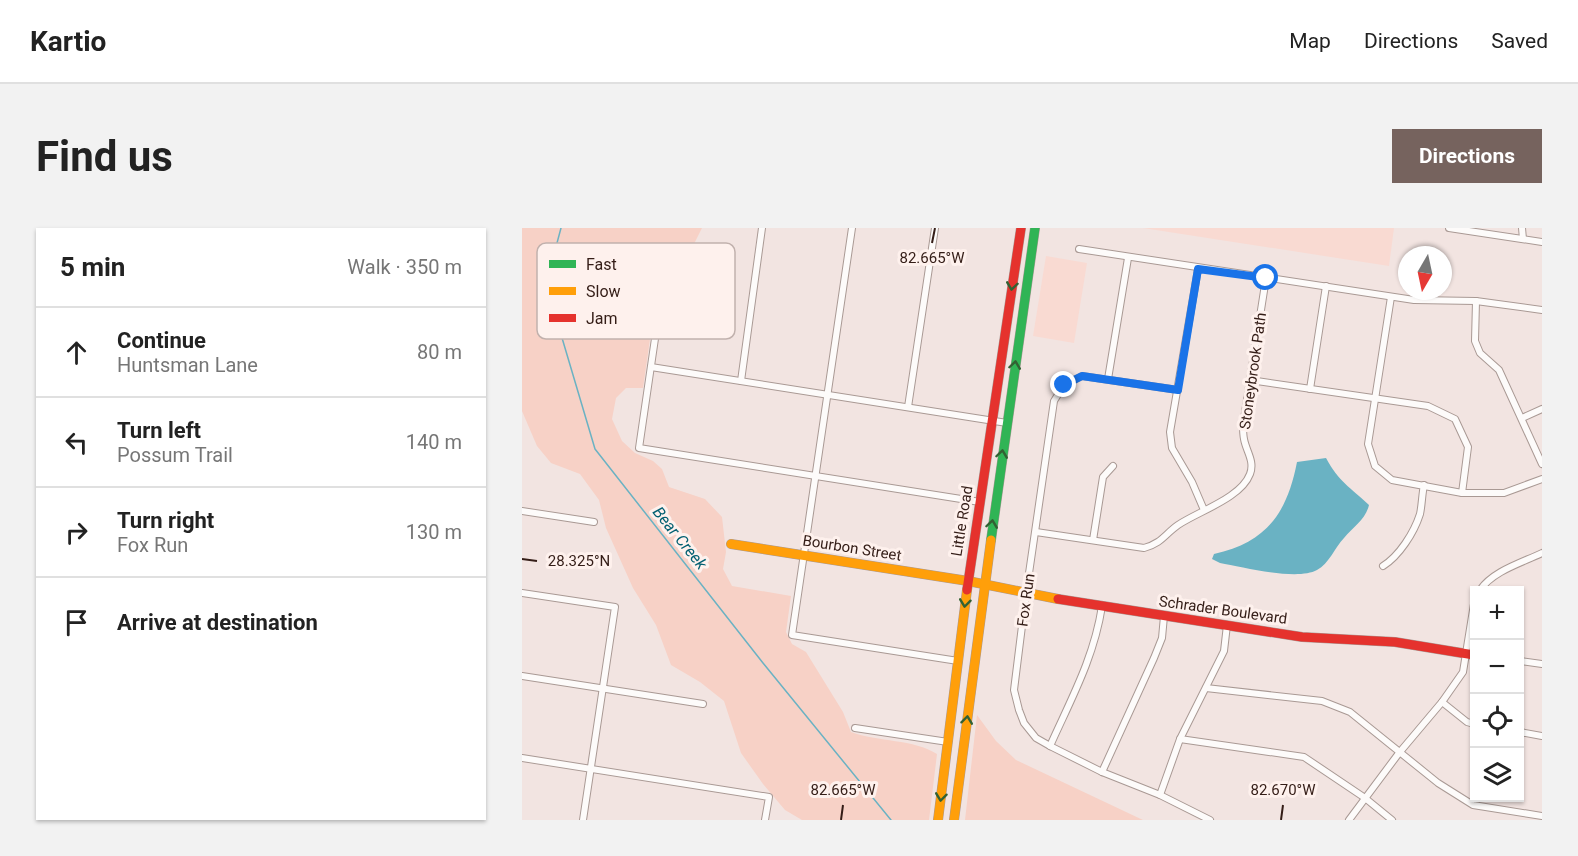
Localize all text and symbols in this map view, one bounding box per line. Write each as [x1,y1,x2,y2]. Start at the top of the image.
text: Kartio [30,25,106,58]
text: Map [1289,29,1331,53]
text: Directions [1364,29,1458,53]
text: Saved [1491,29,1548,53]
button: Directions [1392,129,1542,183]
text: Find us [36,132,173,181]
legend [537,243,735,339]
north arrow [1398,246,1452,300]
text: 82.665°W [899,249,965,267]
text: 5 min [60,252,125,282]
text: Walk · 350 m [347,255,462,279]
text: Fast [586,255,617,274]
route start [1252,264,1278,290]
one-way arrow [1006,280,1019,290]
text: Slow [586,282,621,301]
text: Jam [586,309,618,328]
street label: Stoneybrook Path [1236,311,1270,431]
text: Continue [117,328,206,353]
icon: ahead [60,336,93,369]
text: 80 m [417,340,462,364]
text: Huntsman Lane [117,353,258,377]
one-way arrow [1009,360,1021,369]
route end [1050,371,1076,397]
text: Turn left [117,418,201,443]
icon: left [60,426,93,459]
text: 140 m [406,430,462,454]
text: Possum Trail [117,443,233,467]
one-way arrow [996,449,1008,458]
street label: Little Road [948,484,976,558]
water label: Bear Creek [649,503,712,574]
text: Turn right [117,508,214,533]
icon: right [60,516,93,549]
one-way arrow [986,519,998,528]
text: 130 m [406,520,462,544]
street label: Bourbon Street [801,531,903,565]
text: Fox Run [117,533,188,557]
text: 28.325°N [548,552,610,570]
street label: Fox Run [1013,572,1039,628]
map controls [1470,586,1524,802]
button: + [1470,586,1524,640]
street label: Schrader Boulevard [1158,592,1288,628]
one-way arrow [960,599,972,608]
icon: arrive [60,606,93,639]
text: Arrive at destination [117,610,318,635]
button: − [1470,640,1524,694]
button: locate [1470,694,1524,748]
one-way arrow [960,716,973,725]
button: layers [1470,748,1524,802]
text: 82.665°W [810,781,876,799]
text: 82.670°W [1250,781,1316,799]
one-way arrow [935,792,947,801]

